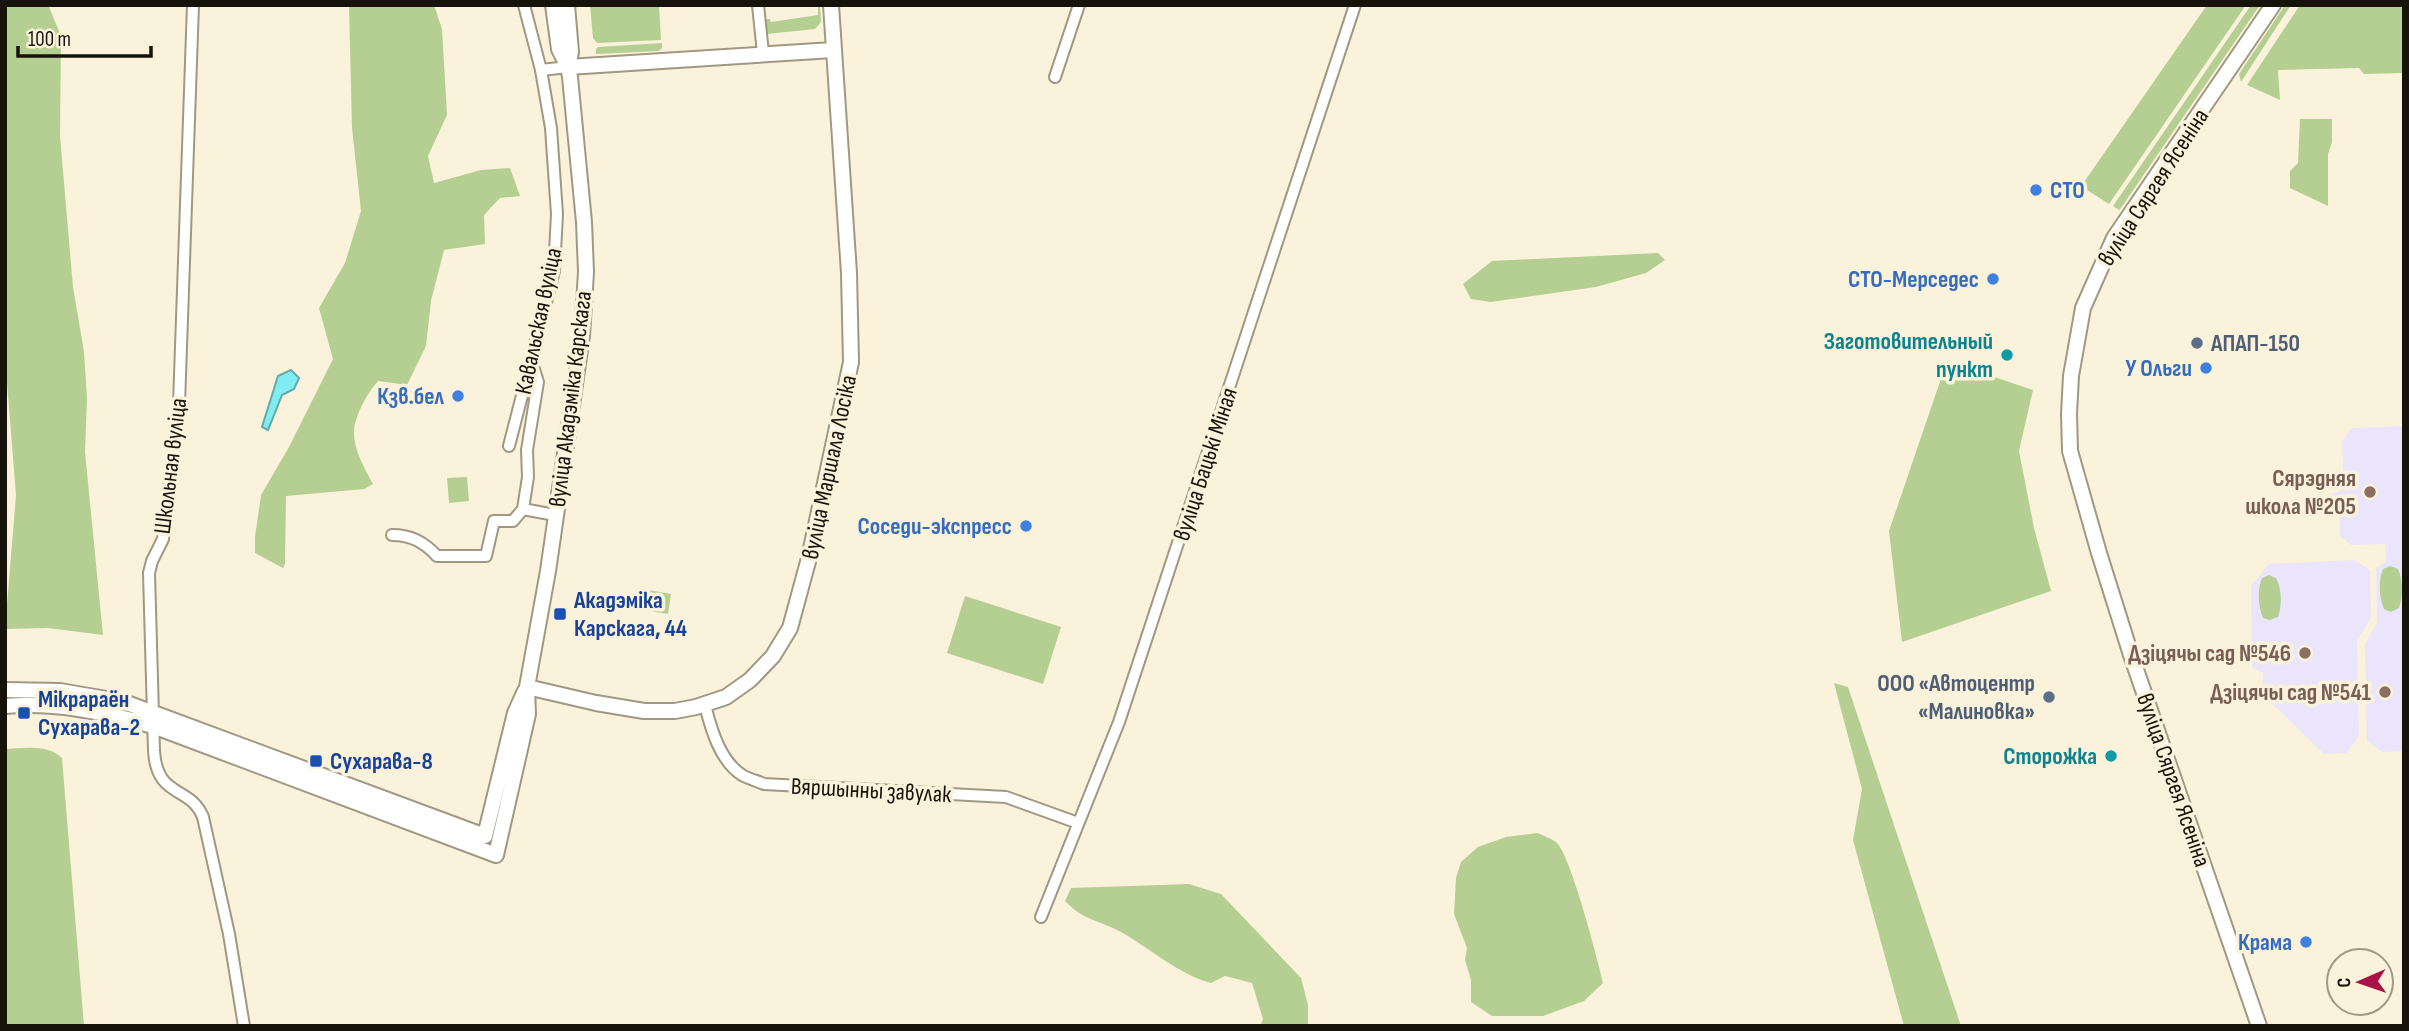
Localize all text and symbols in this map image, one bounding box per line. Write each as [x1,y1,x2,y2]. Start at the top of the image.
scale bar [18,14,150,58]
text: 100 m [28,27,71,52]
street label: вуліца Сяргея Ясеніна [2092,103,2215,271]
place label: СТО [2050,176,2085,205]
marker: СТО [2028,182,2044,198]
street label: Кавальская вуліца [509,245,568,397]
place label: СТО-Мерседес [1848,265,1979,294]
marker: СТО-Мерседес [1985,271,2001,287]
street label: вуліца Акадэміка Карскага [543,289,598,509]
place label: Заготовительный пункт [1824,327,1993,384]
place label: АПАП-150 [2210,329,2300,358]
marker: АПАП-150 [2189,335,2205,351]
marker: Заготовительный пункт [1999,347,2015,363]
place label: У Ольги [2125,354,2192,383]
marker: У Ольги [2198,360,2214,376]
street label: вуліца Маршала Лосіка [796,372,863,562]
place label: Кзв.бел [377,382,445,411]
street label: вуліца Бацькі Міная [1167,384,1244,544]
marker: Кзв.бел [450,388,466,404]
street label: Школьная вуліца [148,396,193,536]
place label: Сярэдняя школа №205 [2245,464,2356,521]
marker: Сярэдняя школа №205 [2362,484,2378,500]
place label: Соседи-экспресс [858,512,1012,541]
marker: Соседи-экспресс [1018,518,1034,534]
place label: Акадэміка Карскага, 44 [573,586,687,643]
marker: Акадэміка Карскага, 44 [552,606,568,622]
place label: Дзіцячы сад №546 [2128,639,2291,668]
marker: Дзіцячы сад №546 [2297,645,2313,661]
place label: ООО «Автоцентр «Малиновка» [1877,669,2035,726]
place label: Дзіцячы сад №541 [2210,678,2372,707]
marker: Дзіцячы сад №541 [2377,684,2393,700]
place label: Мікрараён Сухарава-2 [38,685,140,742]
marker: ООО «Автоцентр «Малиновка» [2041,689,2057,705]
street label: вуліца Сяргея Ясеніна [2130,690,2217,871]
marker: Мікрараён Сухарава-2 [16,705,32,721]
place label: Сторожка [2003,742,2097,771]
place label: Сухарава-8 [330,747,433,776]
marker: Сторожка [2103,748,2119,764]
marker: Сухарава-8 [308,753,324,769]
street label: Вяршынны завулак [790,772,953,809]
place label: Крама [2238,928,2292,957]
marker: Крама [2298,934,2314,950]
north arrow [2325,947,2395,1017]
text: С [2333,977,2356,988]

